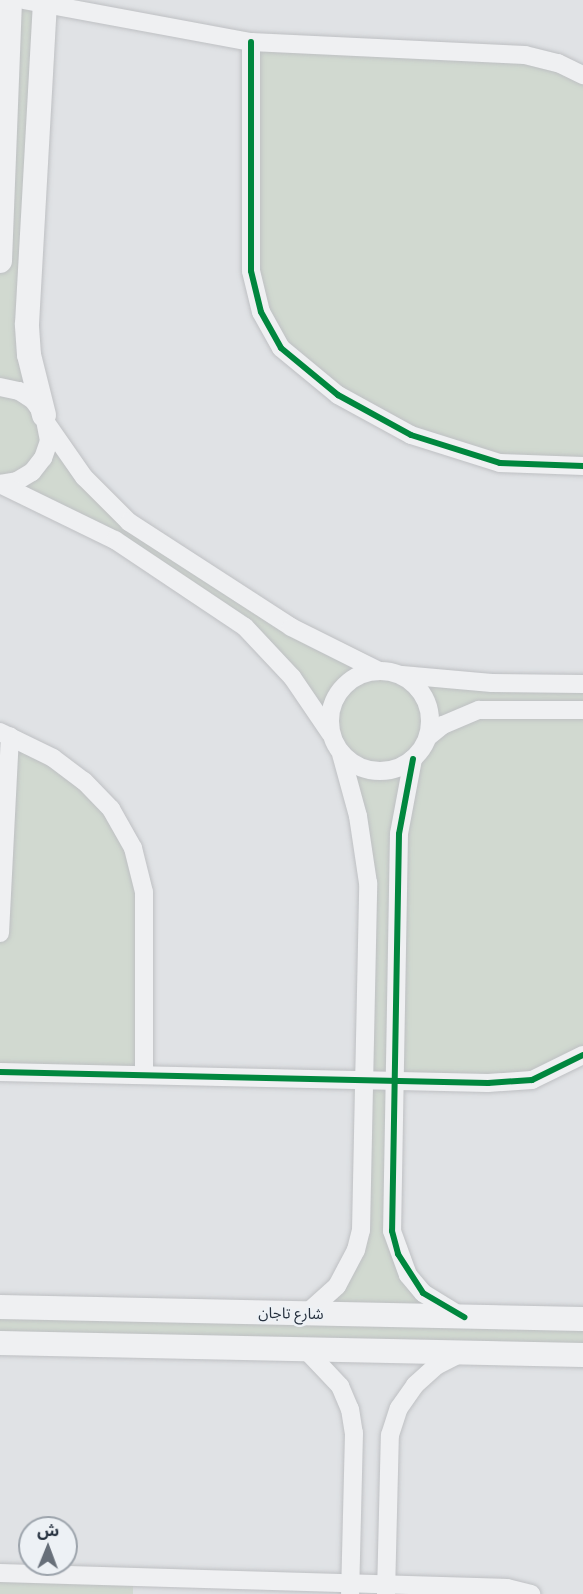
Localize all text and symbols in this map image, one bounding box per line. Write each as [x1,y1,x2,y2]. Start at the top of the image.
street label: شارع تاجان [258,1303,324,1323]
north arrow [18,1516,78,1576]
text: ش [37,1520,59,1539]

